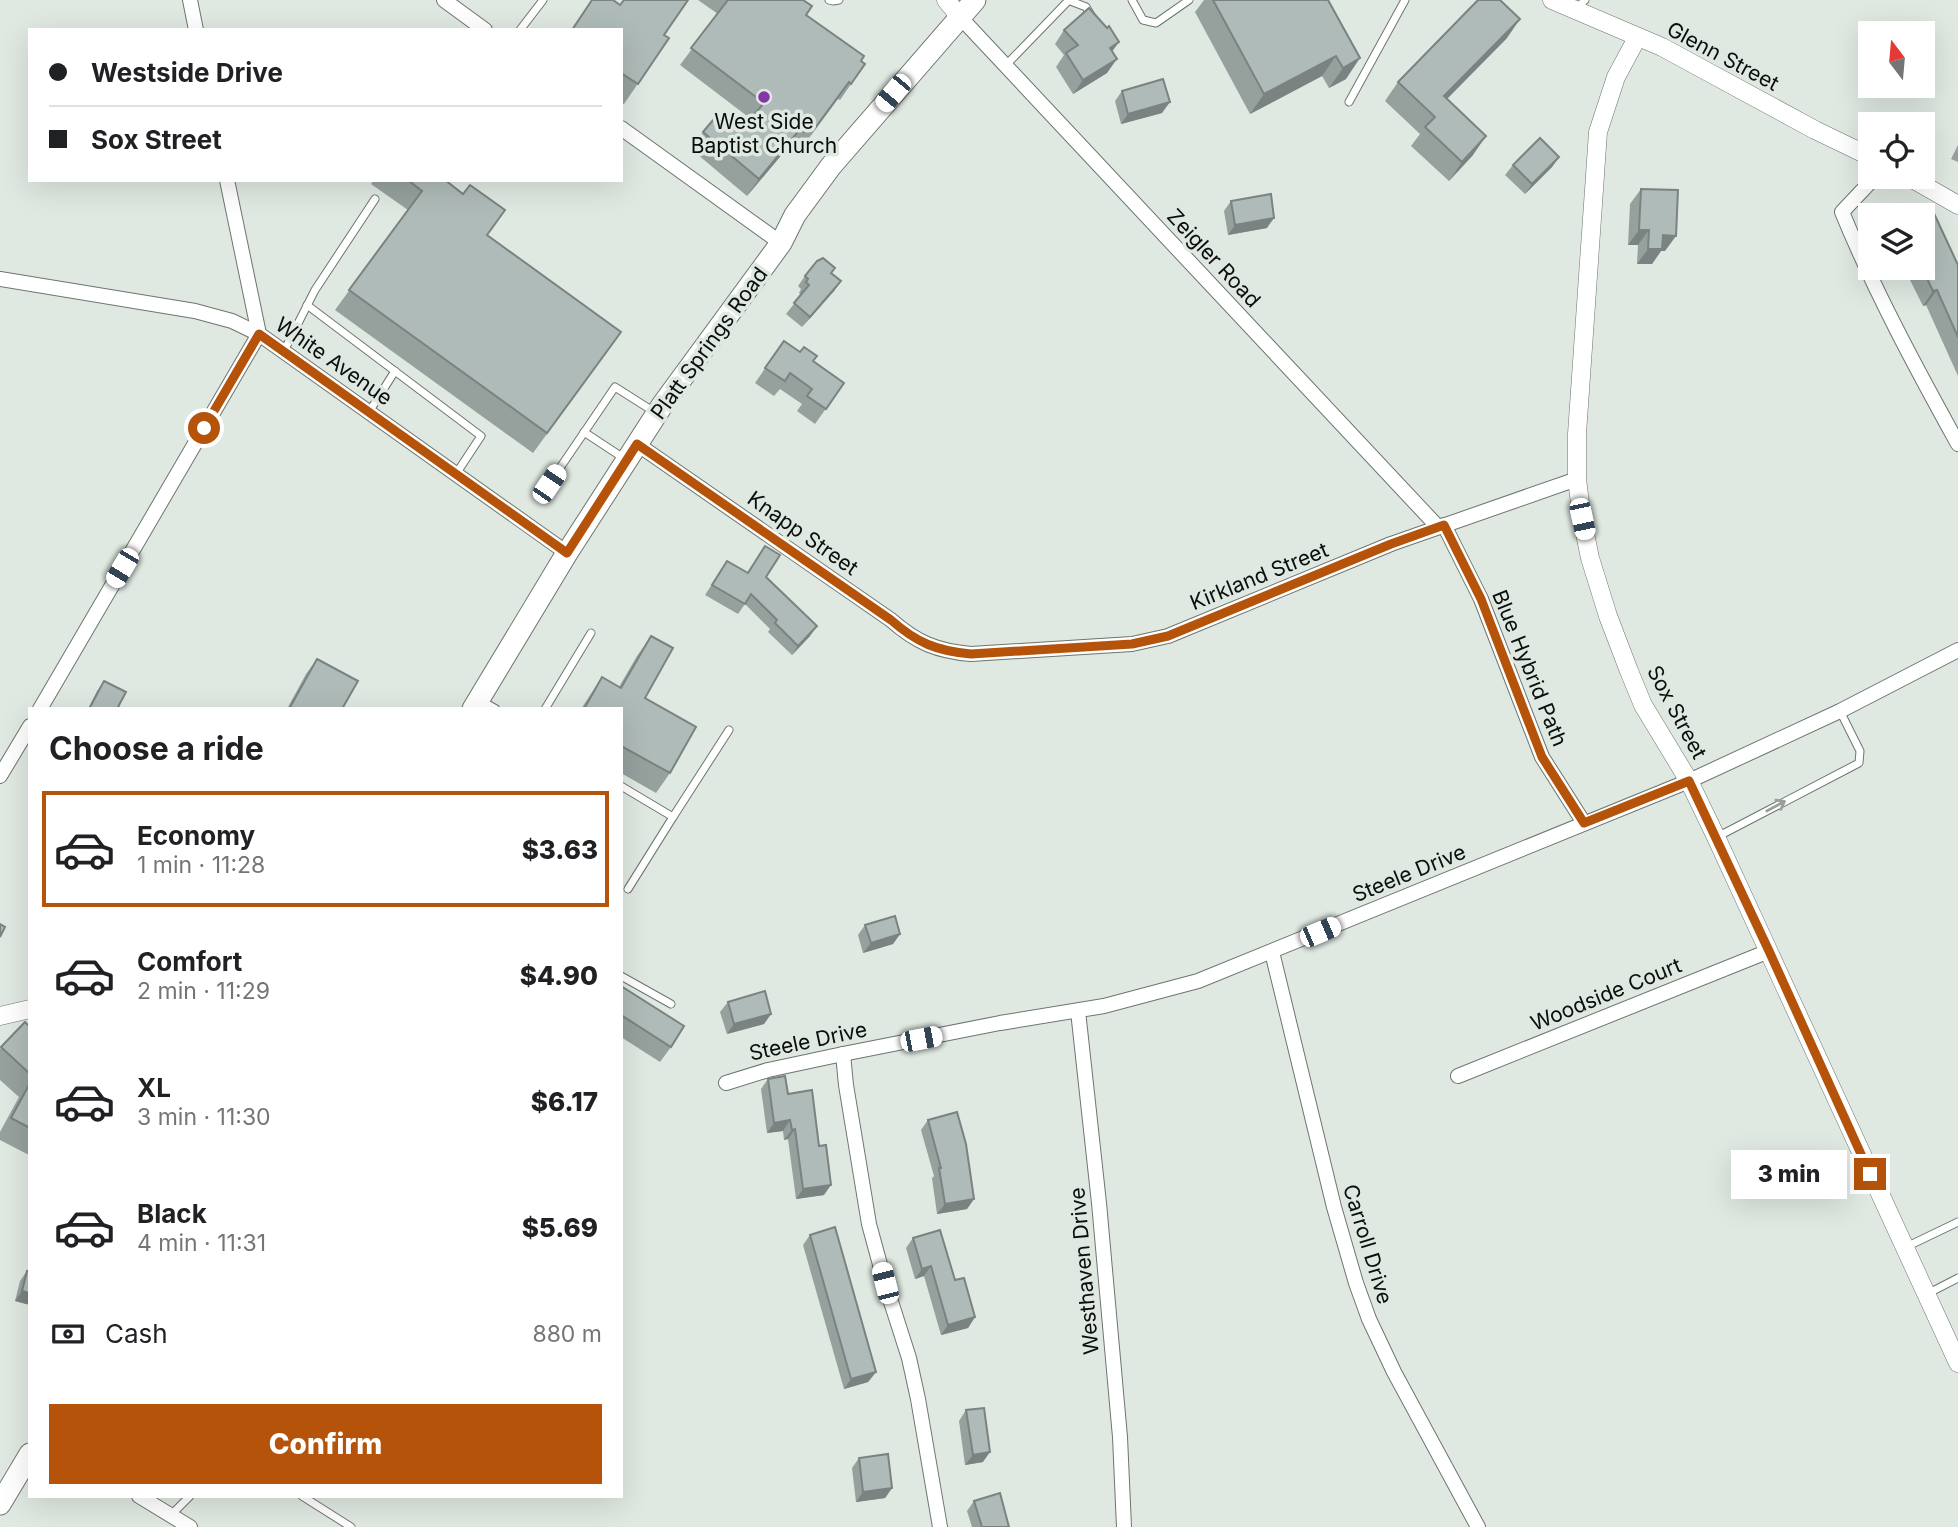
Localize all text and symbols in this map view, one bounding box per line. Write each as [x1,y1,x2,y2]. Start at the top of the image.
street label: Glenn Street [1663,16,1783,96]
north arrow [1858,21,1936,98]
map controls [1858,21,1935,280]
text: Westside Drive [91,57,283,88]
car [872,70,915,116]
marker: West Side Baptist Church [756,89,772,105]
place label: West Side Baptist Church [691,109,837,158]
button: locate [1858,112,1935,189]
text: Sox Street [91,124,222,155]
button: layers [1858,203,1935,280]
street label: Zeigler Road [1162,204,1266,312]
street label: Platt Springs Road [645,262,773,424]
street label: White Avenue [271,312,397,410]
route start [188,412,220,444]
car [529,461,570,507]
street label: Knapp Street [743,486,863,580]
car [1568,496,1597,542]
street label: Kirkland Street [1186,537,1332,615]
car [103,545,142,591]
street label: Blue Hybrid Path [1487,586,1573,750]
street label: Sox Street [1642,661,1712,763]
text: Choose a ride [49,729,264,768]
one-way arrow [1766,798,1786,812]
icon: car [53,818,116,881]
text: Economy [137,820,255,851]
text: $3.63 [522,834,598,865]
street label: Steele Drive [1349,839,1469,907]
text: 1 min · 11:28 [137,851,265,879]
car [1297,914,1344,950]
icon: car [53,944,116,1007]
text: Comfort [137,946,242,977]
street label: Woodside Court [1527,952,1685,1036]
text: $4.90 [520,960,598,991]
text: 2 min · 11:29 [137,977,270,1005]
street label: Steele Drive [747,1016,869,1066]
car [899,1025,944,1053]
icon: car [53,1070,116,1133]
text: XL [137,1072,171,1103]
text: $6.17 [531,1086,598,1117]
text: 3 min · 11:30 [137,1103,271,1131]
callout: 3 min [1730,1150,1846,1198]
route end [1854,1158,1886,1190]
text: 3 min [1758,1160,1820,1188]
street label: Carroll Drive [1338,1181,1398,1307]
street label: Westhaven Drive [1064,1186,1104,1356]
icon: car [53,1196,116,1259]
text: Black [137,1198,207,1229]
text: $5.69 [522,1212,598,1243]
text: 4 min · 11:31 [137,1229,266,1257]
car [870,1260,901,1306]
icon: cash [49,1315,87,1353]
text: Cash [105,1318,168,1349]
text: 880 m [532,1320,602,1348]
button: Confirm [49,1404,602,1484]

